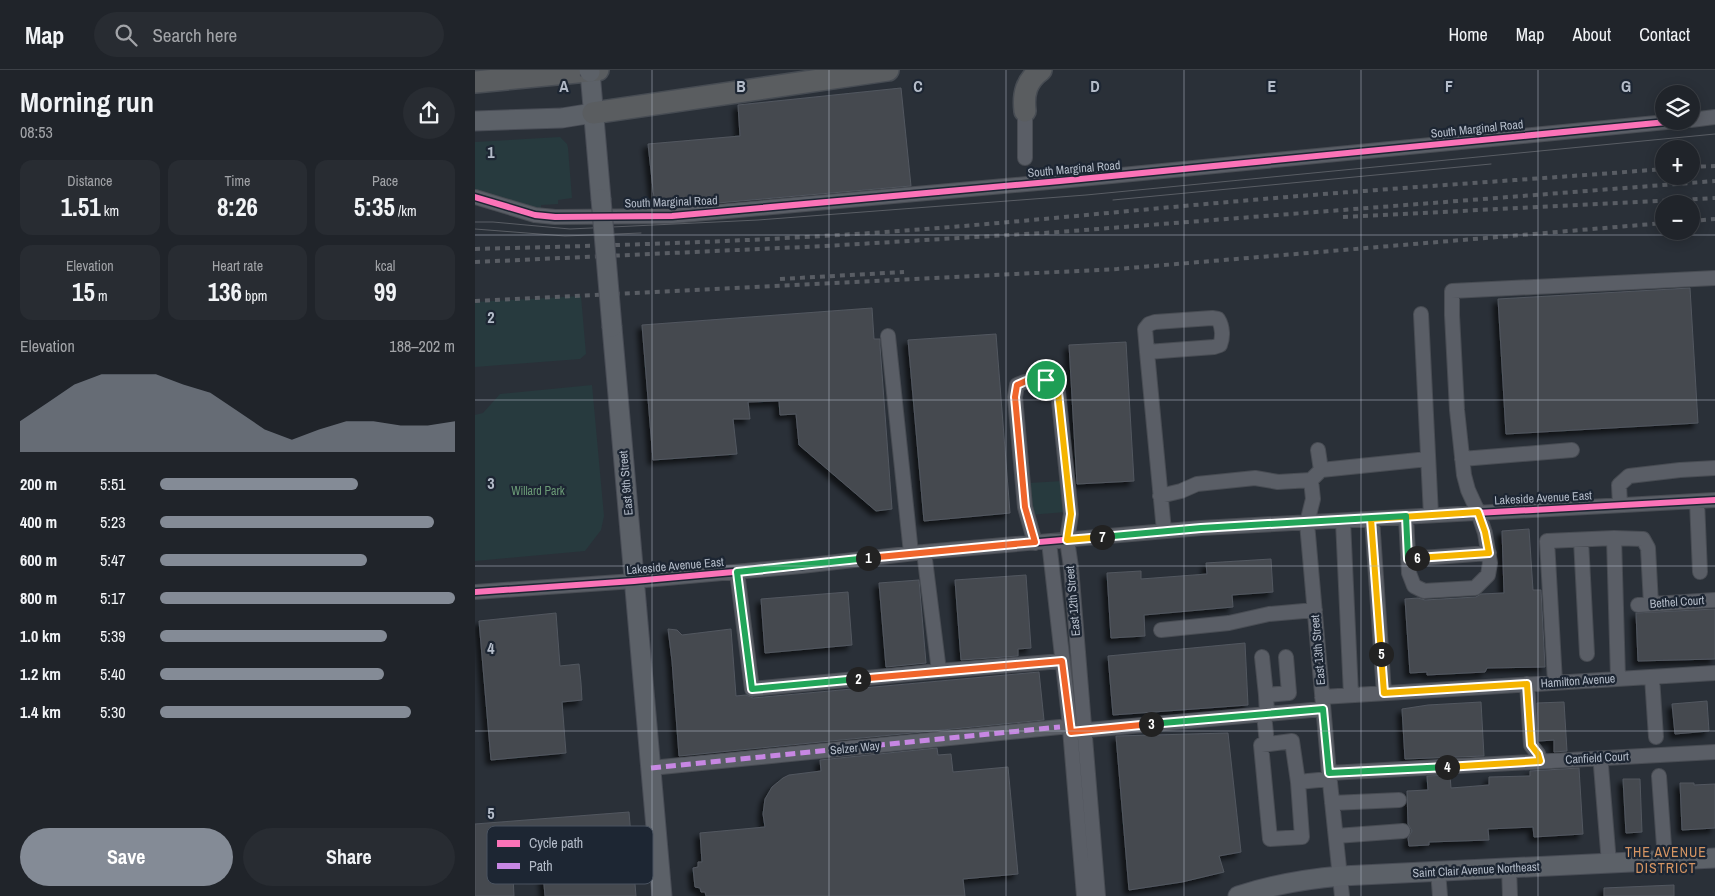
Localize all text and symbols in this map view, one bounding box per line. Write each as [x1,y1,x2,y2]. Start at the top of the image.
search box [94,12,444,57]
text: Map [25,19,64,51]
icon: search [112,21,140,49]
text: Search here [152,22,237,48]
text: Home [1448,22,1488,47]
text: Map [1516,22,1545,47]
text: About [1573,22,1611,47]
text: Contact [1639,22,1690,47]
text: A [559,75,569,97]
text: B [736,75,746,97]
text: C [913,75,923,97]
text: D [1090,75,1100,97]
text: E [1268,75,1277,97]
text: F [1445,75,1453,97]
text: G [1621,75,1631,97]
text: Morning run [20,83,154,121]
map controls [1655,85,1700,240]
button: layers [1655,85,1700,130]
button: share [403,87,455,139]
street label: South Marginal Road [1430,116,1524,142]
text: 08:53 [20,121,53,143]
button: + [1655,140,1700,185]
text: 1 [487,141,495,163]
street label: South Marginal Road [1027,157,1121,181]
text: Distance [67,172,112,190]
text: Time [225,172,250,190]
text: Pace [372,172,398,190]
text: 1.51 [61,190,101,224]
text: 8:26 [217,190,258,224]
text: 5:35 [354,190,395,224]
street label: South Marginal Road [624,192,718,212]
button: − [1655,195,1700,240]
text: km [101,202,119,220]
text: /km [395,202,417,220]
text: Elevation [66,257,114,275]
text: Heart rate [212,257,263,275]
text: kcal [375,257,395,275]
text: 15 [72,275,95,309]
text: 136 [208,275,242,309]
text: 99 [374,275,397,309]
text: m [95,287,108,305]
text: bpm [242,287,267,305]
text: 2 [487,306,495,328]
text: Elevation [20,335,75,357]
text: 188–202 m [389,335,455,357]
pin [1025,359,1067,401]
icon: arrive [1032,366,1060,394]
street label: East 9th Street [615,450,637,516]
text: 3 [487,472,495,494]
text: 200 m [20,473,57,495]
text: 5:51 [100,473,126,495]
park label: Willard Park [511,483,565,499]
street label: Lakeside Avenue East [1494,487,1592,509]
text: 400 m [20,511,57,533]
text: 5:23 [100,511,126,533]
pin: 7 [1089,524,1115,550]
text: 7 [1099,528,1106,546]
pin: 1 [855,546,881,570]
pin: 6 [1405,546,1429,570]
text: 600 m [20,549,57,571]
text: 5:47 [100,549,126,571]
text: 1 [865,549,872,567]
text: 6 [1414,549,1421,567]
street label: Lakeside Avenue East [626,554,725,578]
street label: East 12th Street [1062,565,1084,637]
text: 800 m [20,587,57,609]
text: 5:17 [100,587,126,609]
street label: Bethel Court [1649,592,1705,612]
street label: East 13th Street [1307,614,1329,686]
text: 1.0 km [20,625,61,647]
text: 5:39 [100,625,126,647]
text: 4 [487,637,495,659]
pin: 5 [1369,642,1393,666]
text: 5 [1378,645,1385,663]
text: 1.2 km [20,663,61,685]
text: 5:40 [100,663,126,685]
pin: 2 [845,666,871,692]
text: 2 [855,670,862,688]
street label: Hamilton Avenue [1540,670,1616,692]
text: 1.4 km [20,701,61,723]
text: 5:30 [100,701,126,723]
pin: 3 [1139,712,1163,736]
text: 3 [1148,715,1155,733]
street label: Selzer Way [829,737,881,759]
street label: Canfield Court [1565,748,1629,768]
pin: 4 [1435,754,1459,780]
text: 4 [1444,758,1451,776]
text: 5 [487,802,495,824]
legend [487,826,653,884]
button: Save [20,828,233,886]
button: Share [243,828,455,886]
text: Cycle path [529,834,583,852]
district label: THE AVENUE DISTRICT [1625,843,1707,877]
text: Path [529,857,553,875]
street label: Saint Clair Avenue Northeast [1412,859,1540,881]

